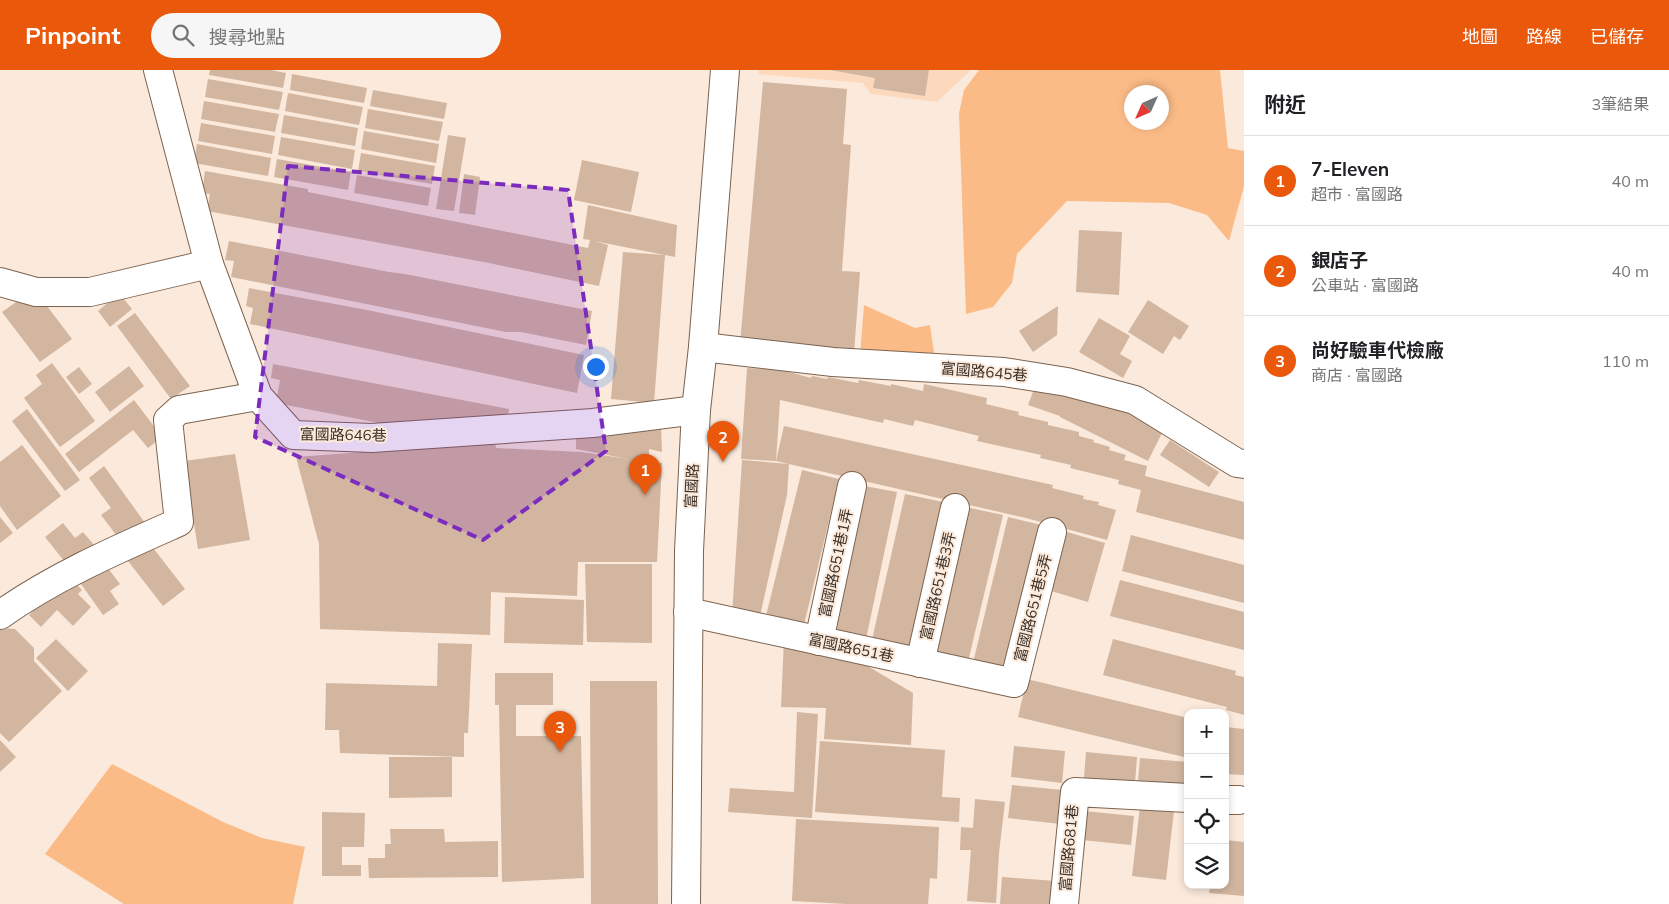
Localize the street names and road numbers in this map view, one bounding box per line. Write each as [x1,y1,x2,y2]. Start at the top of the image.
street label: 富國路645巷 [940,358,1028,385]
street label: 富國路646巷 [299,424,387,445]
street label: 富國路 [681,463,702,509]
street label: 富國路651巷1弄 [815,507,856,619]
street label: 富國路651巷3弄 [916,530,959,642]
street label: 富國路651巷5弄 [1010,552,1055,664]
street label: 富國路651巷 [807,629,896,666]
street label: 富國路681巷 [1055,804,1082,892]

